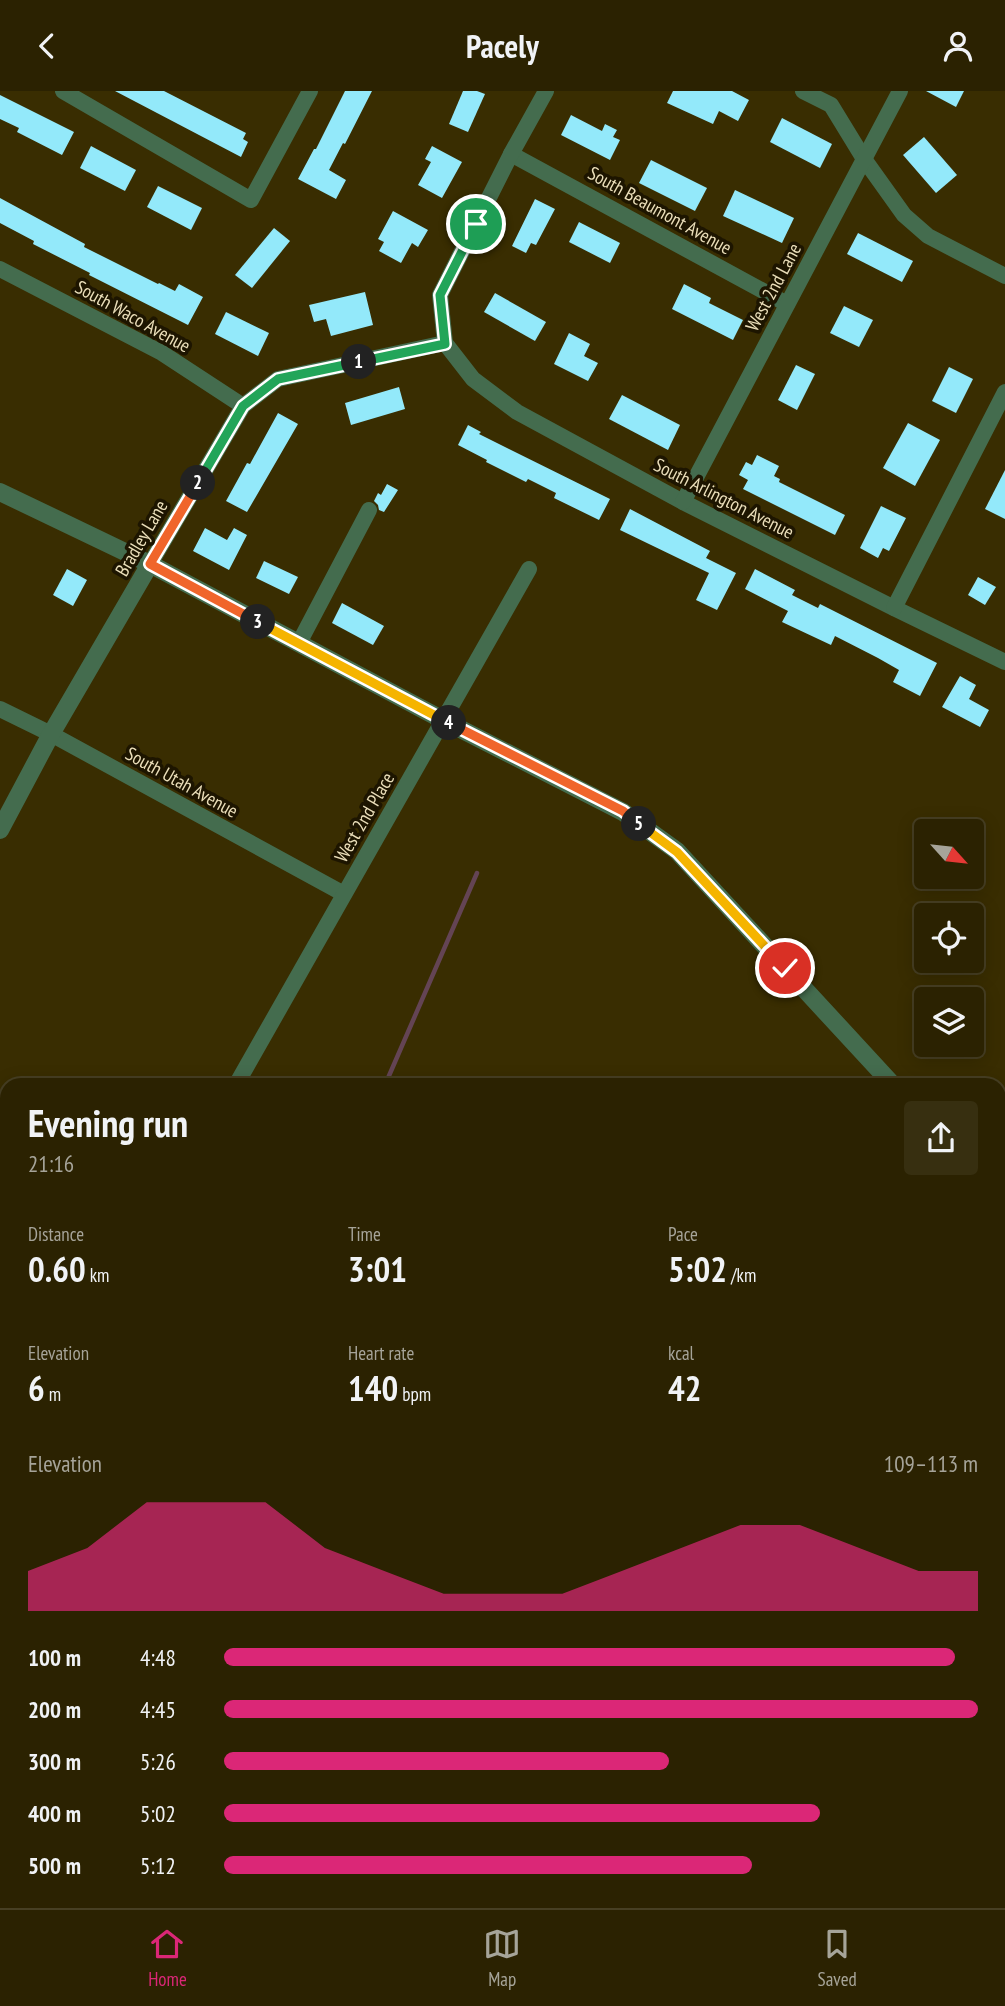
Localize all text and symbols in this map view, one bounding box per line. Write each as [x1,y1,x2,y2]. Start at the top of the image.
text: Pacely [466,25,539,67]
icon: back [28,27,66,65]
icon: person [939,27,977,65]
street label: South Beaumont Avenue [584,161,736,259]
pin [446,194,506,254]
icon: arrive [457,205,495,243]
street label: West 2nd Lane [740,239,806,335]
street label: South Waco Avenue [71,275,195,358]
pin: 1 [342,345,376,379]
text: 1 [354,349,363,373]
street label: South Arlington Avenue [650,452,798,544]
pin: 2 [180,465,216,501]
text: 2 [193,470,202,494]
street label: Bradley Lane [110,496,172,580]
pin: 3 [240,605,276,639]
text: 3 [253,609,262,633]
pin: 4 [432,705,466,741]
text: 4 [444,710,453,734]
street label: South Utah Avenue [122,741,243,823]
street label: West 2nd Place [329,768,399,866]
pin: 5 [622,807,656,841]
text: 5 [634,811,643,835]
north arrow [914,819,984,889]
map controls [914,819,984,1057]
button: locate [914,903,984,973]
pin [755,938,815,998]
icon: check [766,949,804,987]
button: layers [914,987,984,1057]
text: Evening run [28,1098,188,1147]
button: share [904,1101,978,1175]
text: 21:16 [28,1149,74,1178]
text: Distance [28,1222,84,1246]
text: Time [348,1222,381,1246]
text: Pace [668,1222,698,1246]
text: 0.60 [28,1246,86,1292]
text: 3:01 [348,1246,407,1292]
text: 5:02 [668,1246,727,1292]
text: km [86,1263,109,1287]
text: /km [727,1263,756,1287]
text: Elevation [28,1341,89,1365]
text: Heart rate [348,1341,414,1365]
text: kcal [668,1341,694,1365]
text: 6 [28,1365,45,1411]
text: 140 [348,1365,398,1411]
text: 42 [668,1365,701,1411]
text: m [45,1382,61,1406]
text: bpm [398,1382,431,1406]
text: Elevation [28,1449,102,1478]
text: 109–113 m [884,1449,978,1478]
text: 100 m [28,1643,81,1672]
text: 4:48 [140,1643,176,1672]
text: 200 m [28,1695,81,1724]
text: 4:45 [140,1695,176,1724]
text: 300 m [28,1747,81,1776]
text: 5:26 [140,1747,176,1776]
text: 400 m [28,1799,81,1828]
text: 5:02 [140,1799,176,1828]
text: 500 m [28,1851,81,1880]
text: 5:12 [140,1851,176,1880]
tab: Home [148,1925,187,1991]
tab: Map [483,1925,521,1991]
tab: Saved [818,1925,857,1991]

